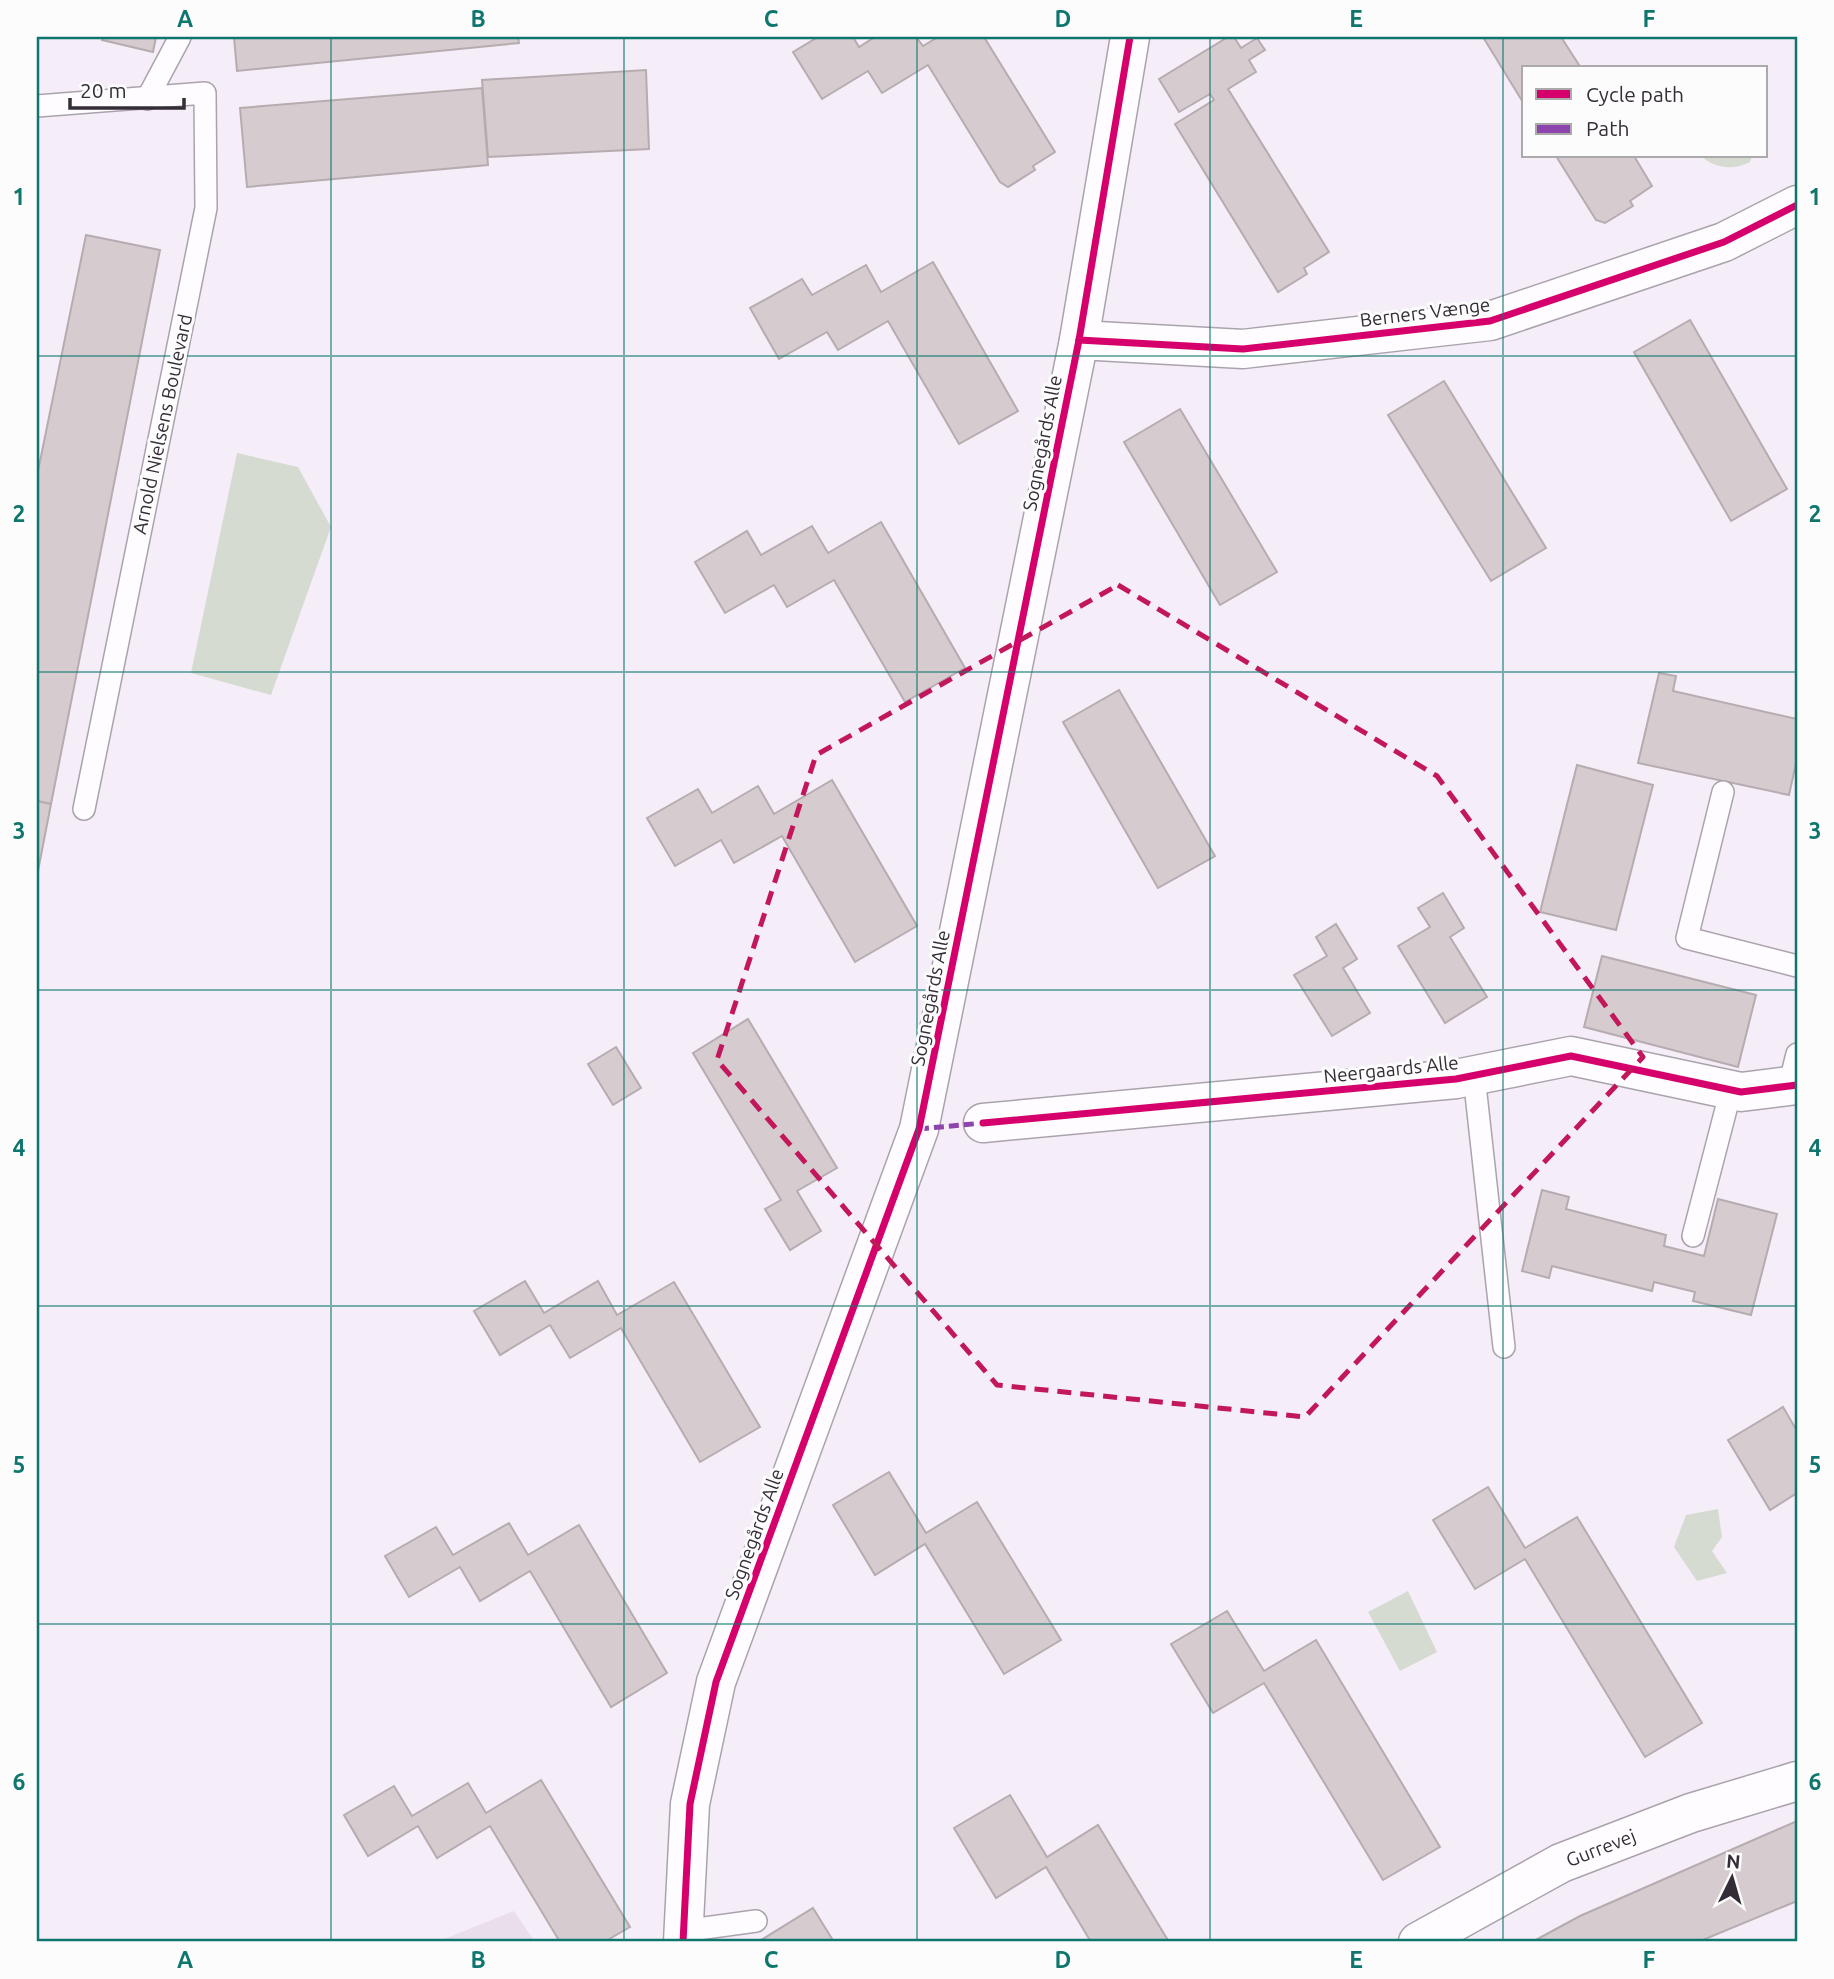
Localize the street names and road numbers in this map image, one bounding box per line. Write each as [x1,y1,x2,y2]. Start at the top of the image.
street label: Berners Vænge [1359,293,1491,331]
street label: Arnold Nielsens Boulevard [128,312,196,536]
street label: Sognegårds Alle [1018,373,1066,513]
street label: Sognegårds Alle [906,928,954,1068]
street label: Neergaards Alle [1322,1051,1460,1087]
street label: Sognegårds Alle [720,1466,788,1602]
street label: Gurrevej [1563,1824,1639,1871]

